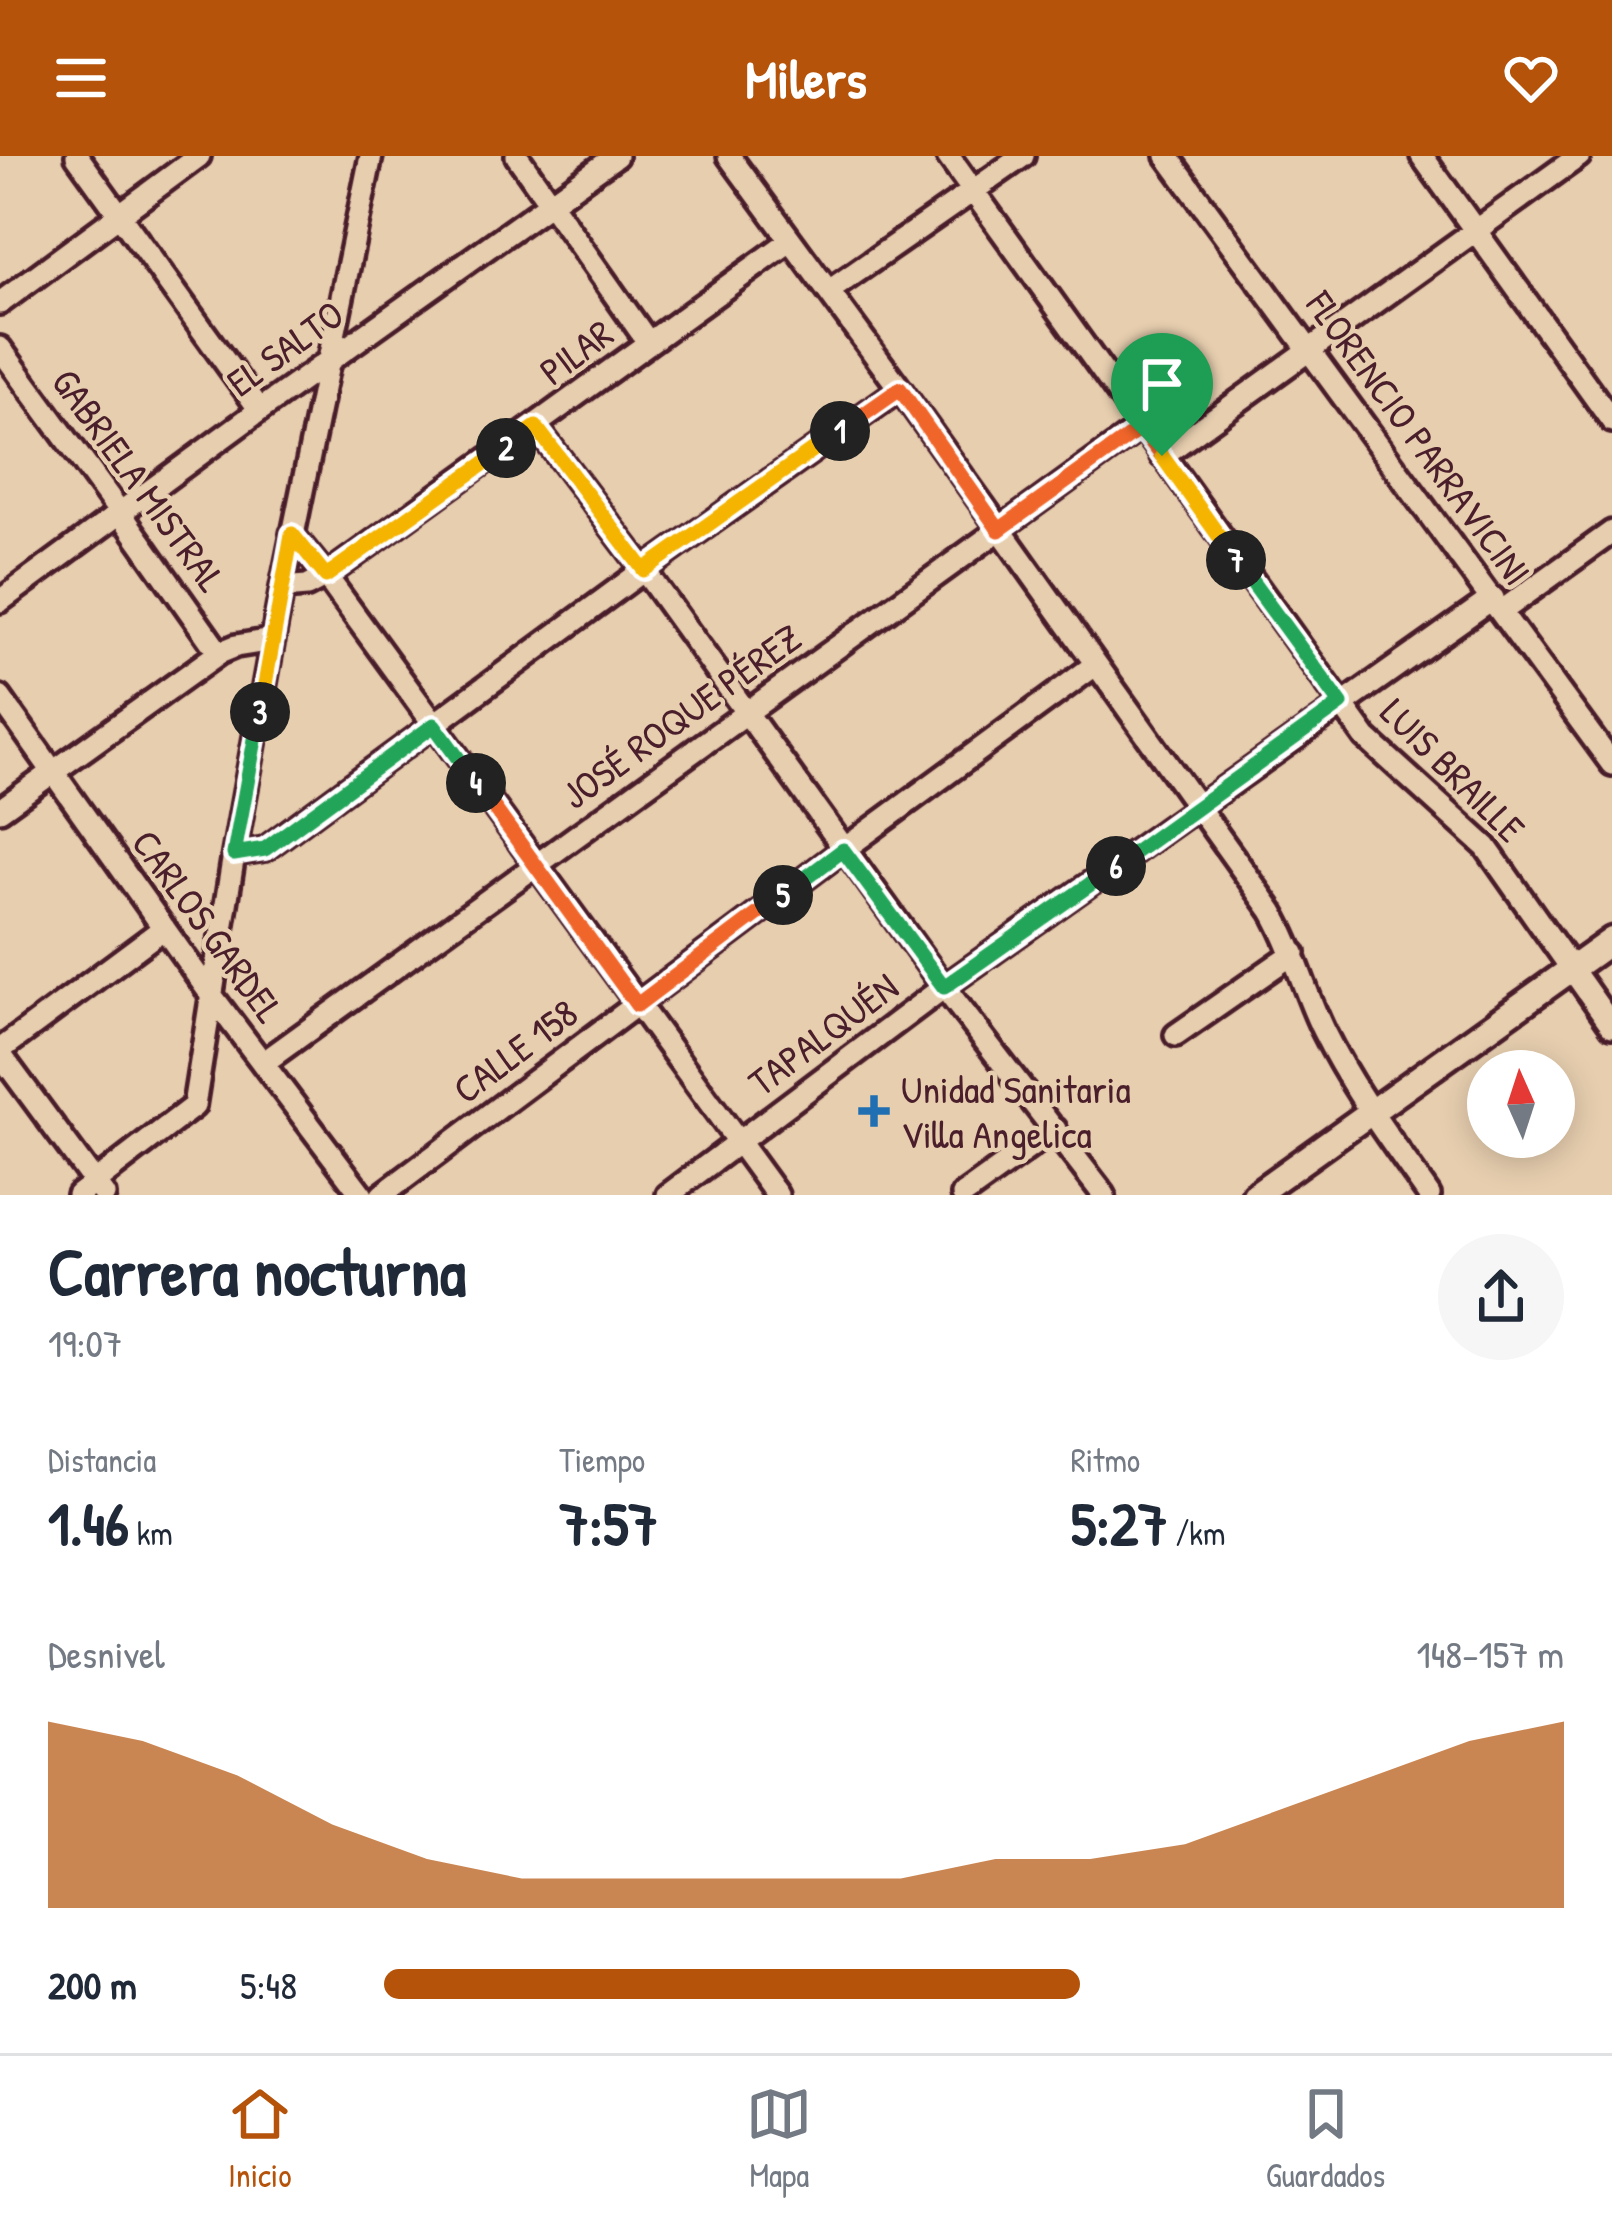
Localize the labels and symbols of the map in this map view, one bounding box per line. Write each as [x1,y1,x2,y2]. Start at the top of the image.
street label: FLORENCIO PARRAVICINI [1294,279,1544,595]
street label: EL SALTO [216,287,354,408]
street label: PILAR [528,307,623,397]
pin [1111,333,1213,456]
street label: GABRIELA MISTRAL [40,357,238,602]
pin: 1 [810,401,870,461]
pin: 2 [476,418,536,478]
pin: 7 [1206,530,1266,590]
street label: JOSÉ ROQUE PÉREZ [550,611,811,820]
pin: 3 [230,682,290,742]
street label: LUIS BRAILLE [1370,686,1537,853]
pin: 4 [446,753,506,813]
street label: CARLOS GARDEL [120,818,297,1033]
pin: 6 [1086,836,1146,896]
pin: 5 [753,865,813,925]
street label: TAPALQUÉN [737,960,908,1107]
street label: CALLE 158 [442,986,588,1115]
north arrow [1467,1050,1575,1158]
place label: Unidad Sanitaria Villa Angelica [901,1062,1131,1160]
marker: Unidad Sanitaria Villa Angelica [858,1095,890,1127]

